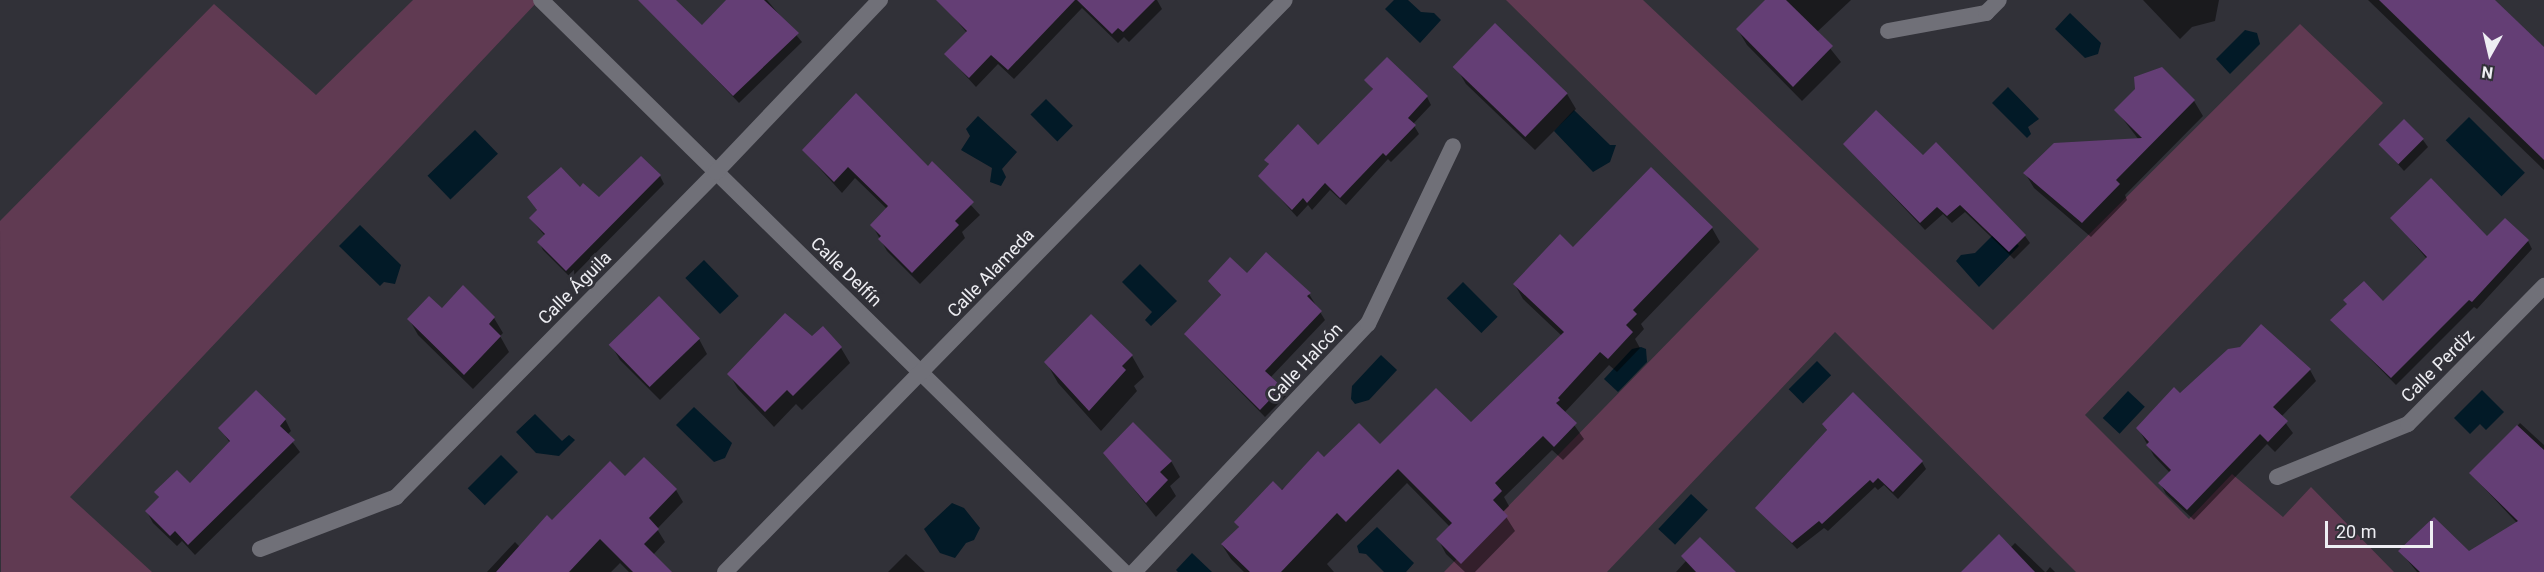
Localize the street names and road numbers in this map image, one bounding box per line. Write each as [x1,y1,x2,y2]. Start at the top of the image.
street label: Calle Alameda [943,224,1039,322]
street label: Calle Delfín [806,233,886,311]
street label: Calle Águila [534,247,616,329]
street label: Calle Halcón [1263,319,1347,407]
street label: Calle Perdiz [2397,325,2479,407]

